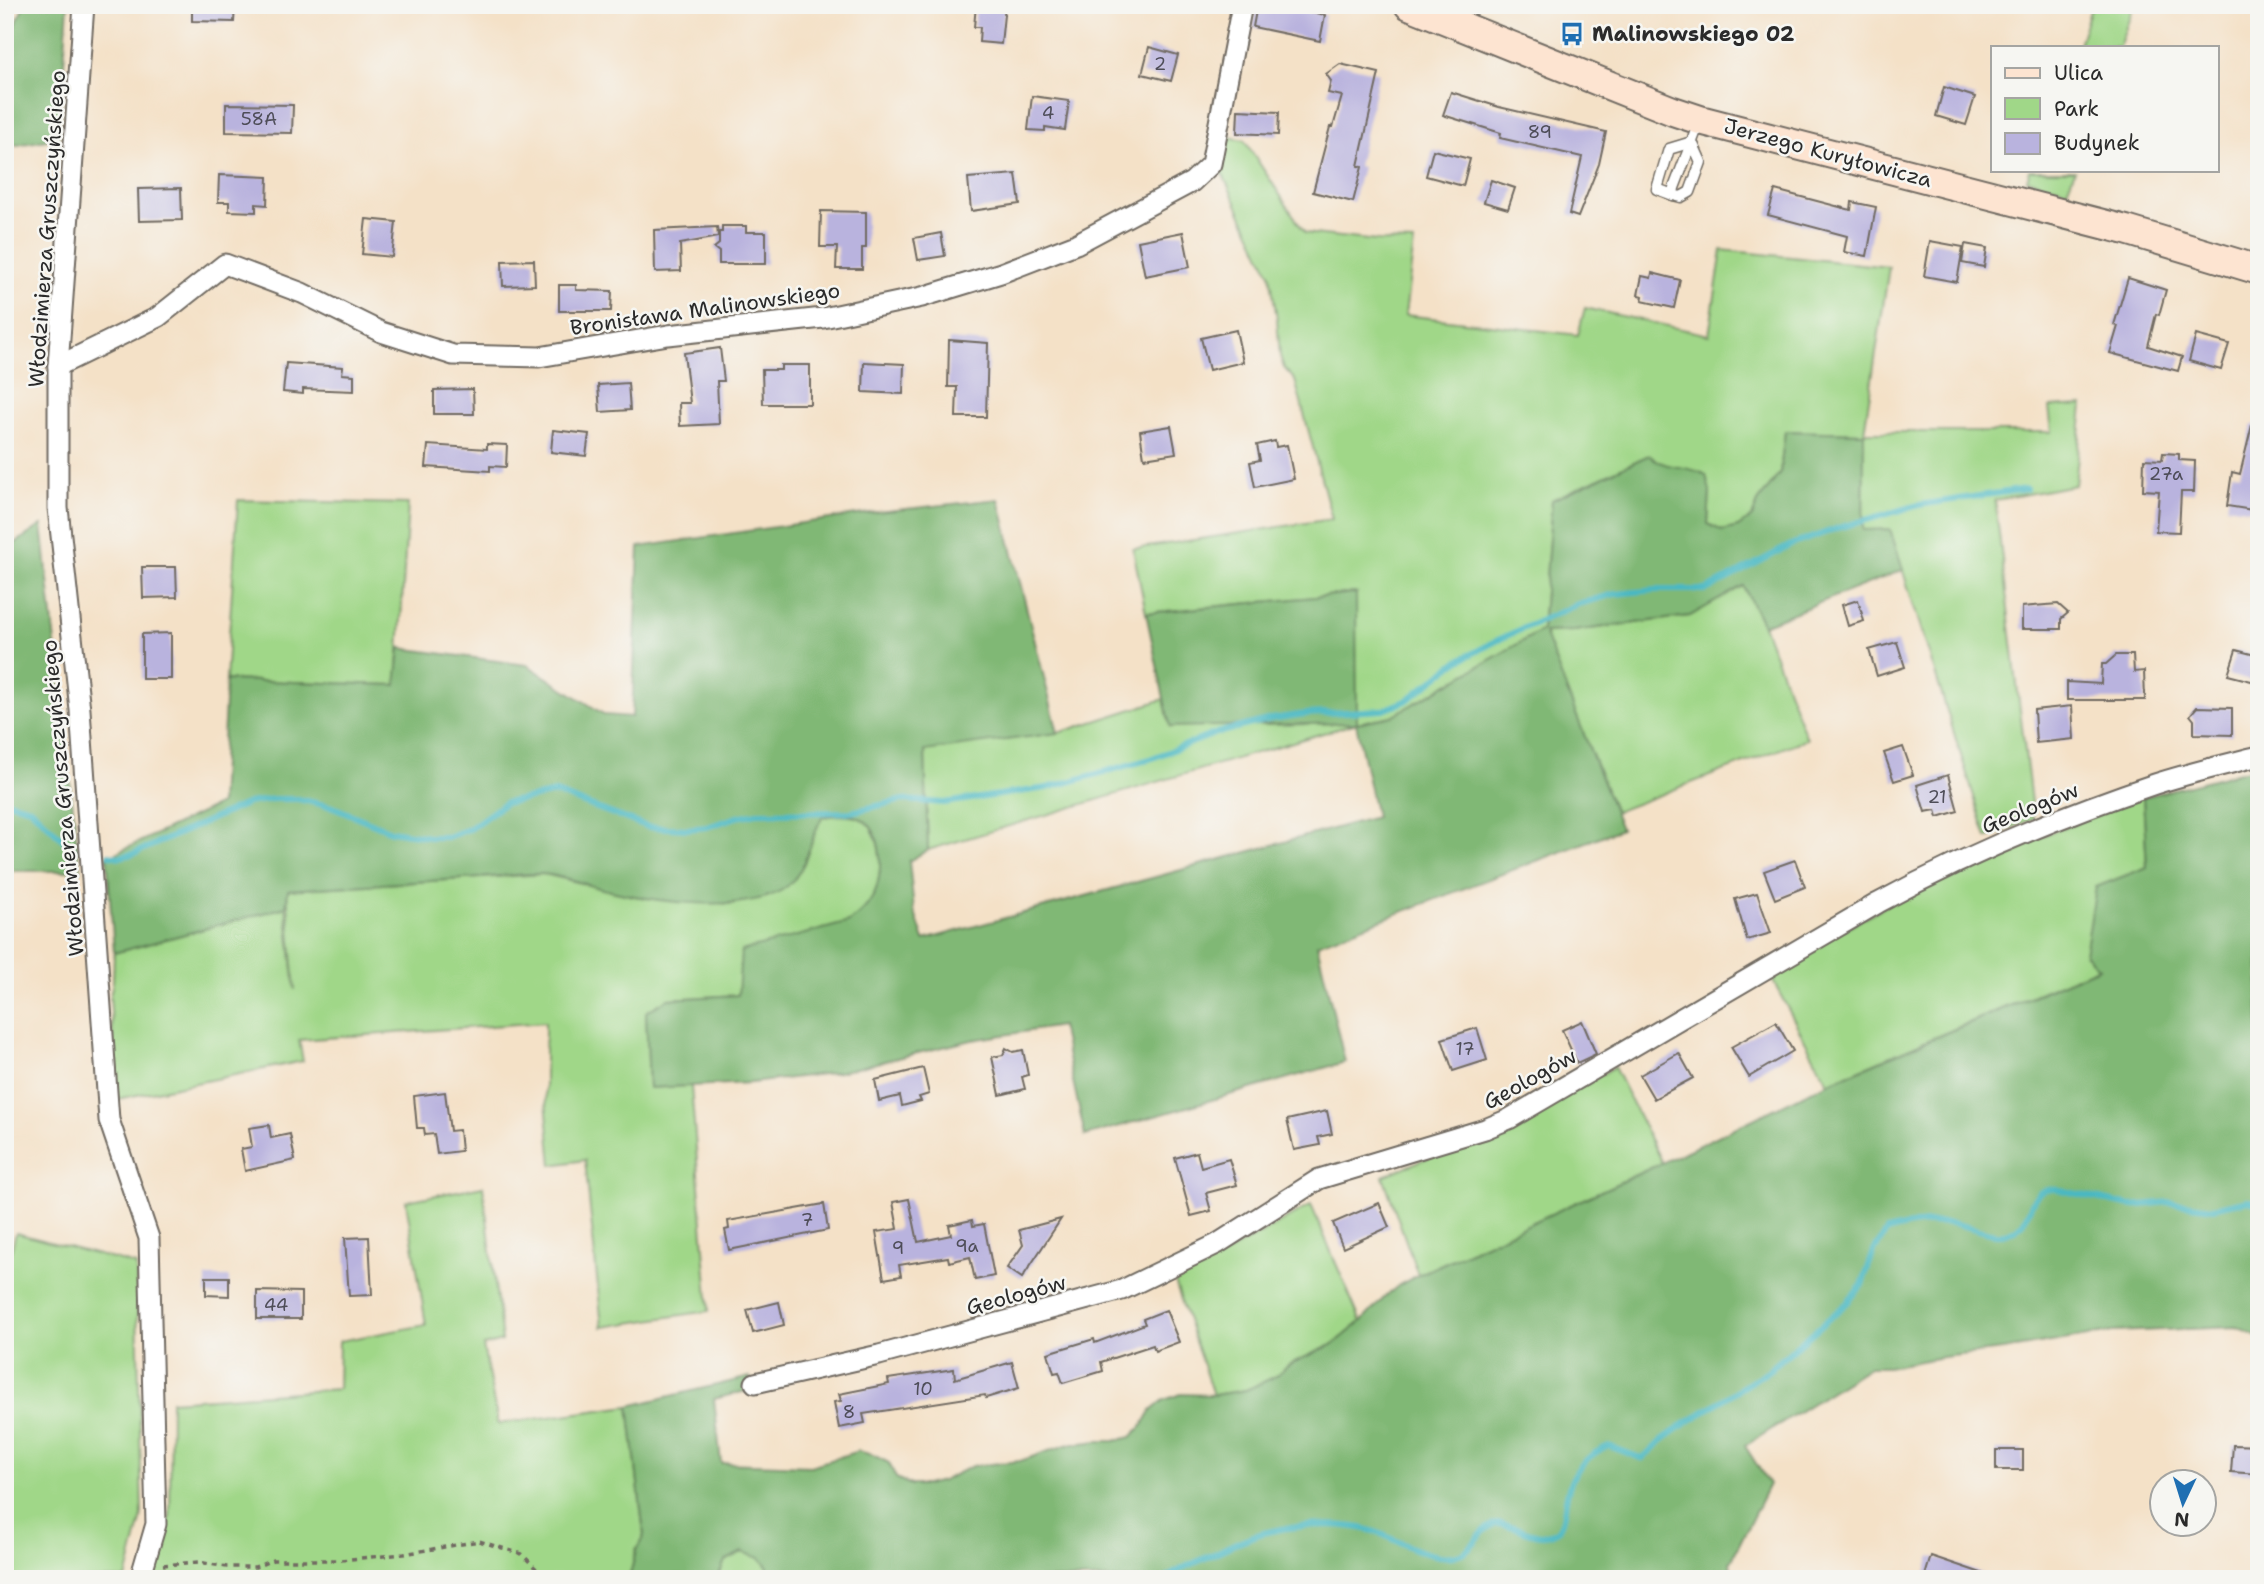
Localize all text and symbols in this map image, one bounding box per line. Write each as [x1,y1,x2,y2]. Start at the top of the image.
bus stop icon: Malinowskiego 02 [1558,20,1586,48]
place label: Malinowskiego 02 [1592,20,1795,48]
legend [1991,46,2218,172]
house number: 2 [1154,52,1166,76]
text: Ulica [2054,59,2103,87]
street label: Włodzimierza Gruszczyńskiego [22,69,72,389]
text: Park [2054,95,2099,123]
house number: 4 [1042,101,1054,125]
house number: 58A [241,107,277,131]
street label: Jerzego Kuryłowicza [1721,112,1935,194]
house number: 89 [1528,120,1552,144]
text: Budynek [2054,129,2140,157]
street label: Bronisława Malinowskiego [568,276,842,342]
house number: 27a [2149,462,2183,486]
street label: Włodzimierza Gruszczyńskiego [35,638,91,958]
street label: Geologów [1977,776,2083,840]
house number: 21 [1927,785,1947,809]
house number: 17 [1455,1037,1475,1061]
street label: Geologów [1478,1042,1582,1116]
house number: 7 [801,1208,813,1232]
house number: 9a [955,1234,979,1258]
house number: 9 [892,1236,904,1260]
street label: Geologów [963,1268,1069,1322]
house number: 44 [264,1293,288,1317]
house number: 10 [913,1377,933,1401]
house number: 8 [843,1400,855,1424]
north arrow [2148,1468,2218,1538]
text: N [2173,1506,2190,1532]

